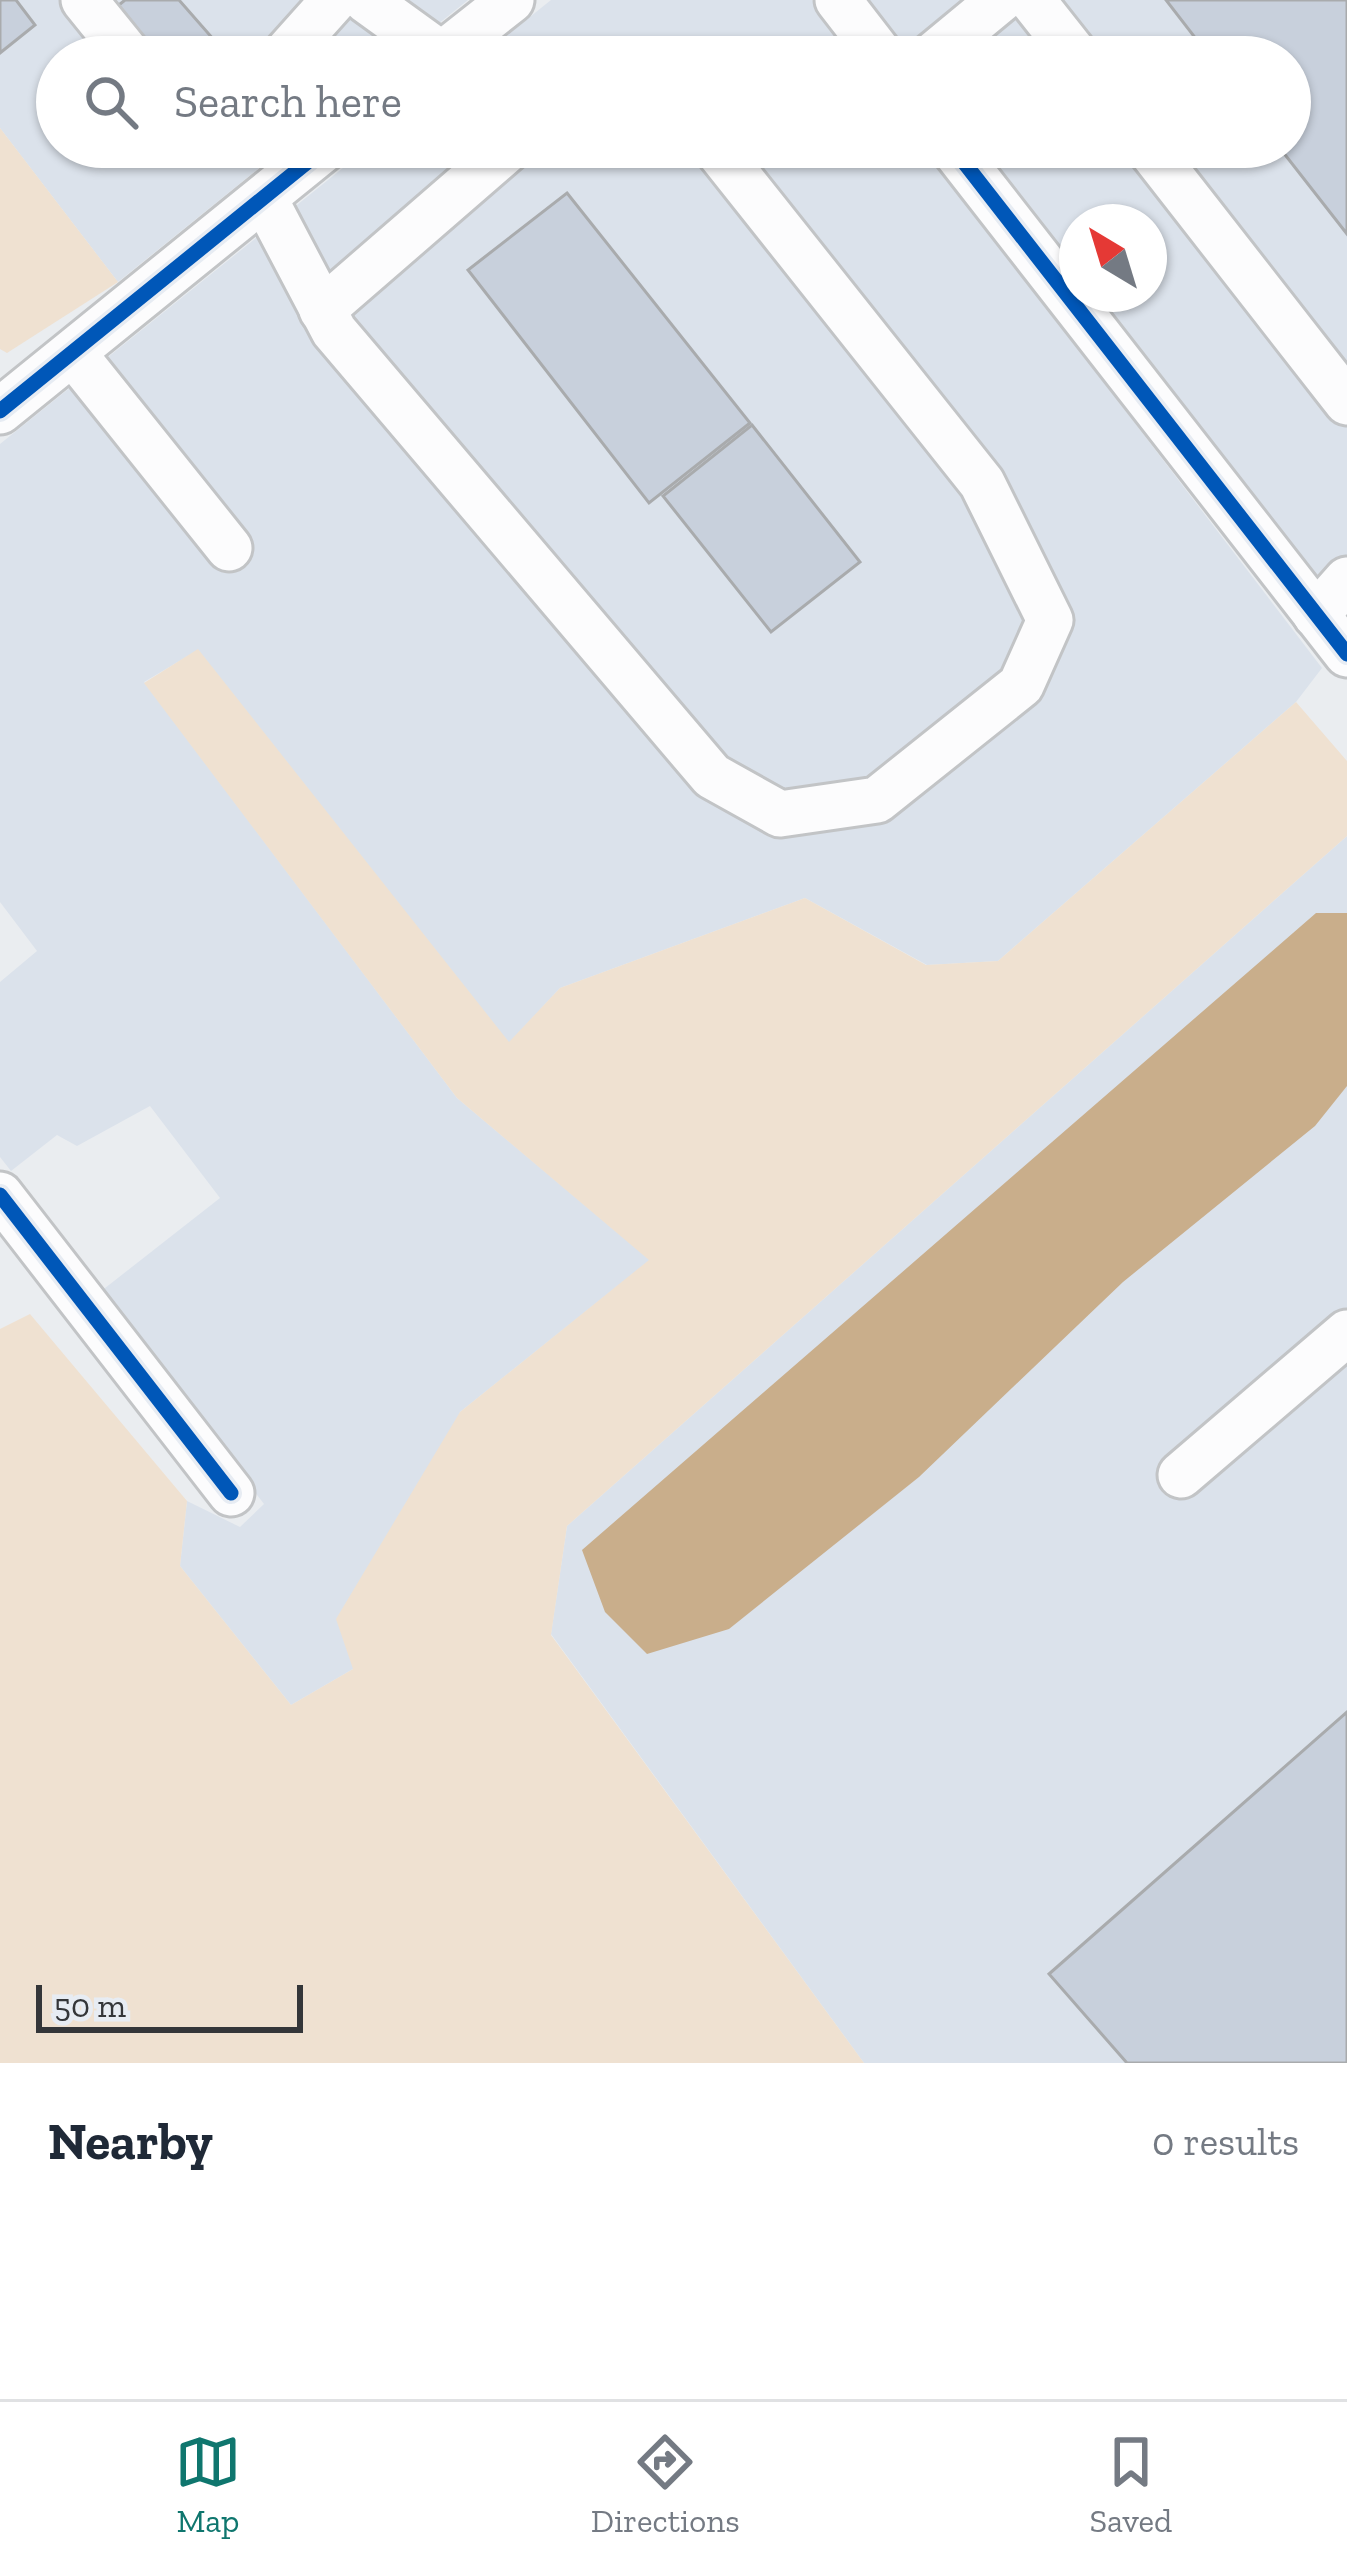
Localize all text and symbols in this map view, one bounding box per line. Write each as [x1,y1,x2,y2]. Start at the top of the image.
search box [36,36,1311,168]
icon: search [78,69,144,135]
text: Search here [174,75,402,129]
north arrow [1059,204,1167,312]
scale bar [36,1979,303,2032]
text: 50 m [54,1986,126,2025]
text: Nearby [48,2111,213,2172]
text: 0 results [1152,2118,1299,2165]
tab: Map [175,2429,241,2540]
tab: Directions [591,2429,740,2540]
tab: Saved [1089,2429,1172,2540]

